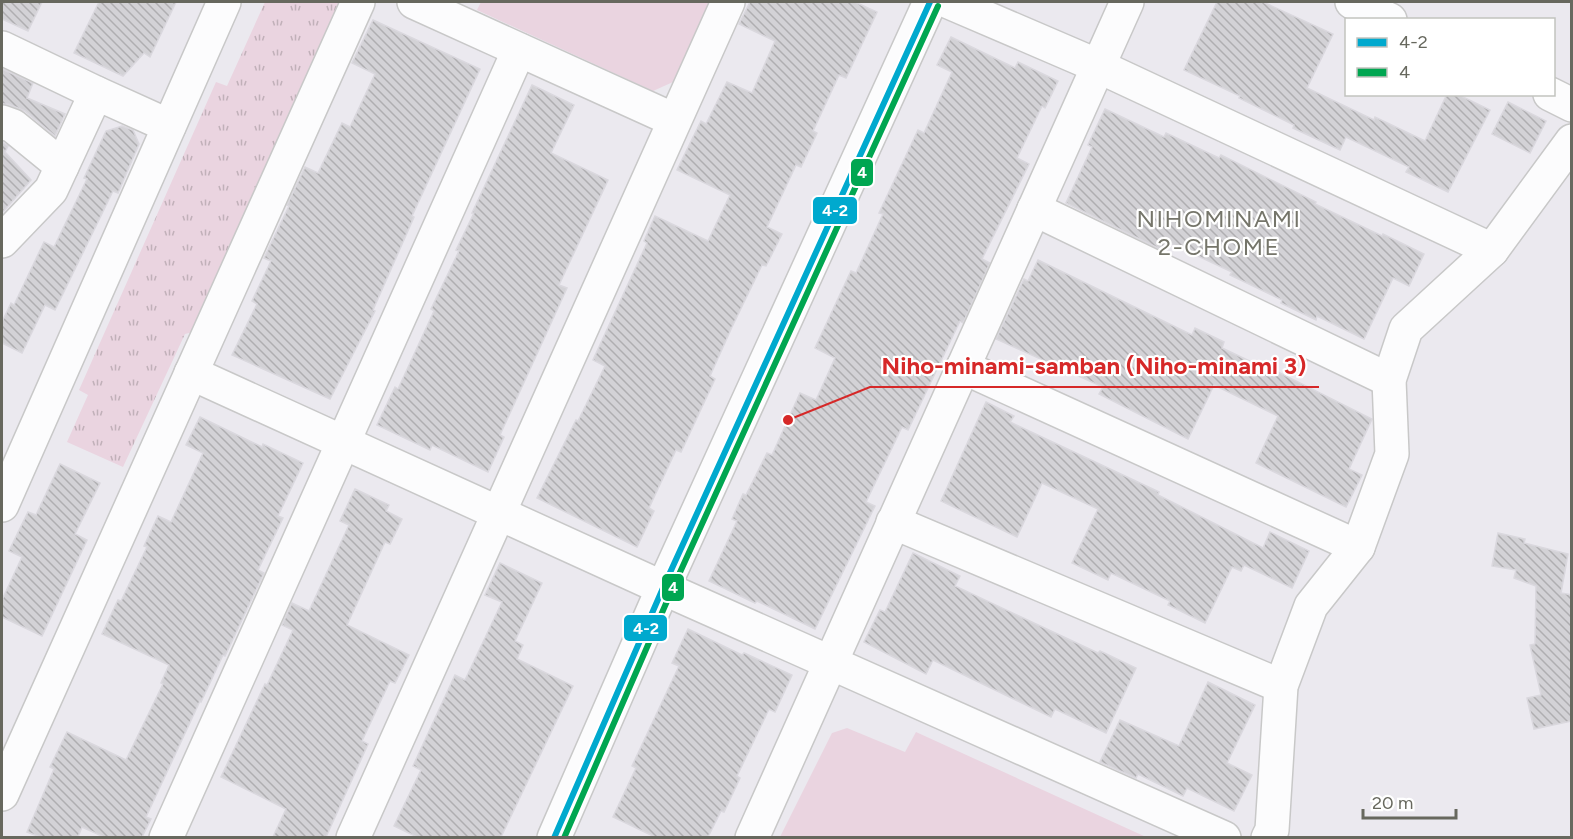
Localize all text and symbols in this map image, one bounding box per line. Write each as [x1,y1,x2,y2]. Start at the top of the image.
legend [1345,18,1555,96]
text: 4-2 [1399,31,1428,53]
text: 4 [1399,61,1410,83]
line badge: 4 [850,158,874,187]
text: 4 [857,163,867,182]
line badge: 4-2 [812,196,858,225]
text: 4-2 [822,201,848,220]
district label: NIHOMINAMI 2-CHOME [1136,204,1302,261]
callout: Niho-minami-samban (Niho-minami 3) [870,345,1319,387]
text: Niho-minami-samban (Niho-minami 3) [882,351,1306,380]
line badge: 4 [661,573,685,602]
text: 4 [668,578,678,597]
line badge: 4-2 [623,614,668,642]
text: 4-2 [633,619,659,638]
scale bar [1363,782,1456,820]
text: 20 m [1372,792,1413,814]

